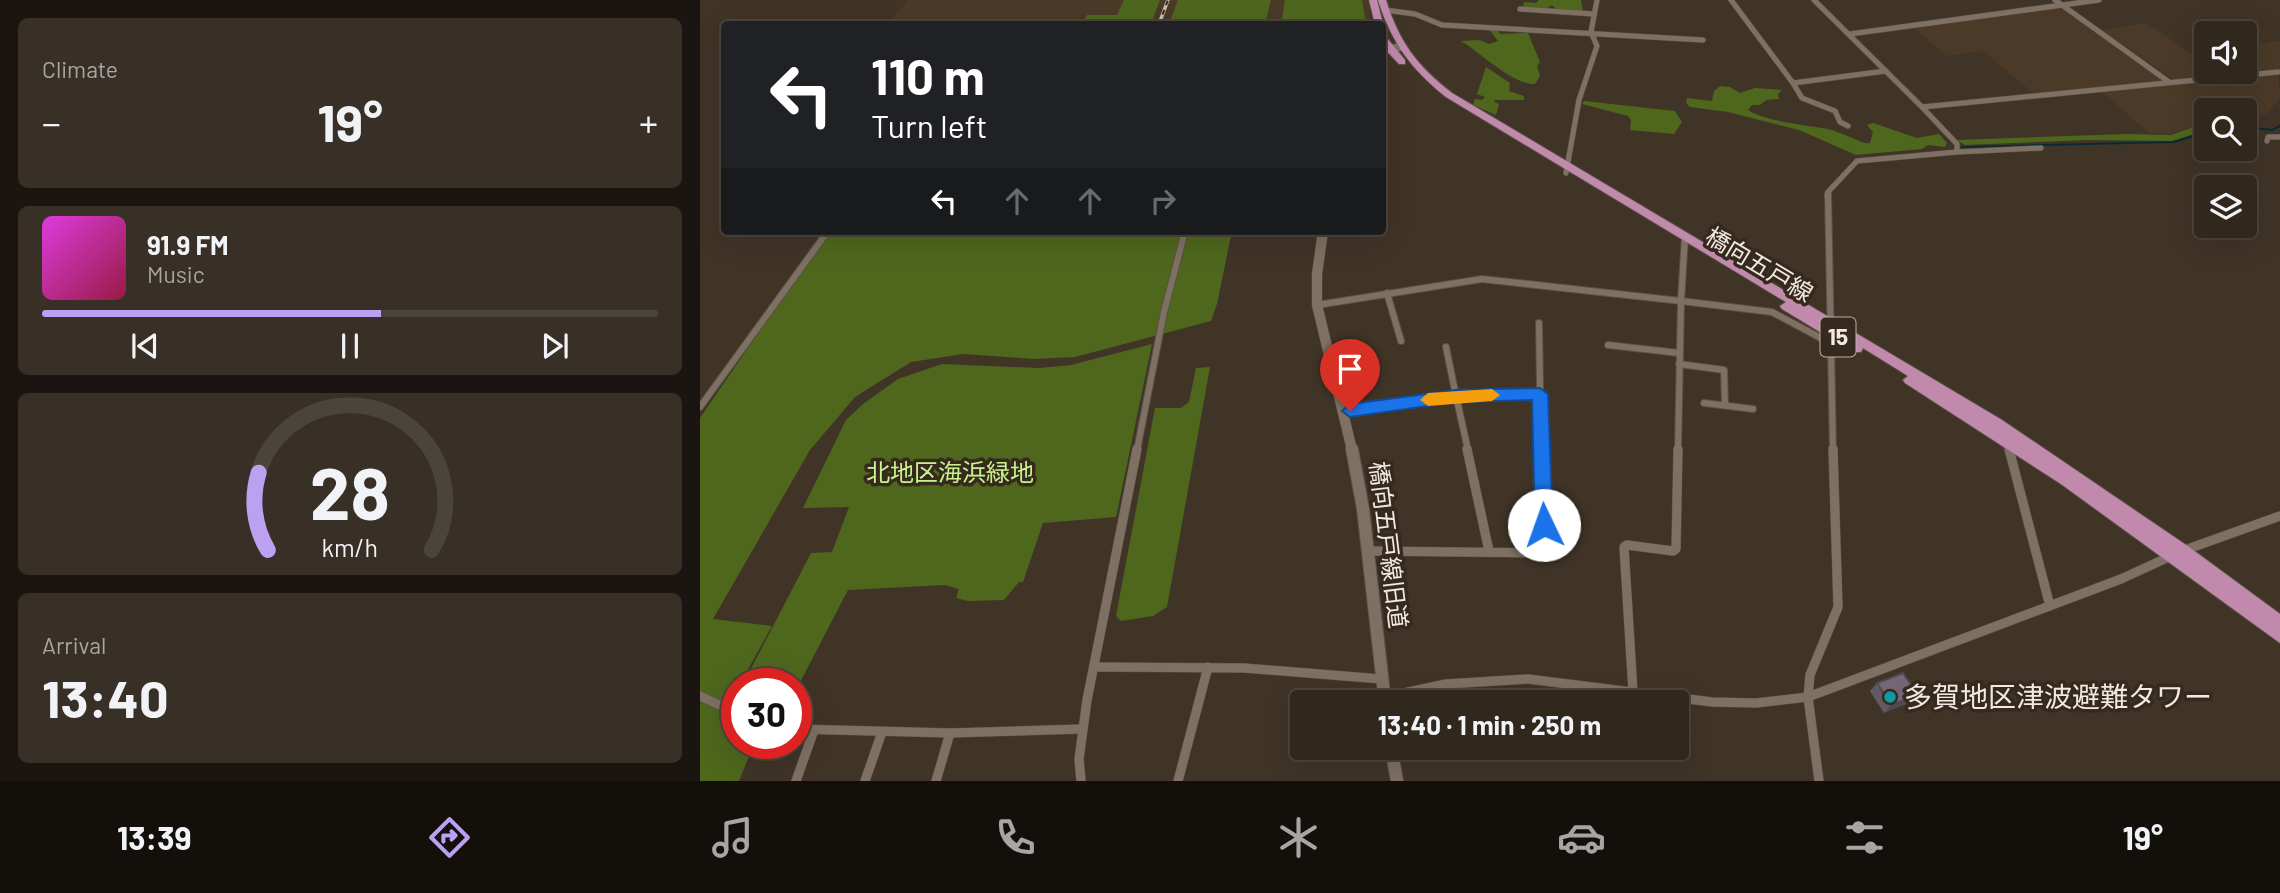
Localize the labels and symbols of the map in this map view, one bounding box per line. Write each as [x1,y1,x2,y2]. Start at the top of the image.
street label: 橋向五戸線 [1701,220,1819,307]
road number: 15 [1820,318,1856,356]
pin [1320,339,1380,411]
park label: 北地区海浜緑地 [866,457,1034,486]
street label: 橋向五戸線旧道 [1365,460,1414,630]
position arrow [1507,488,1581,562]
speed limit sign: 30 [721,668,812,759]
place label: 多賀地区津波避難タワー [1904,679,2212,713]
marker: 多賀地区津波避難タワー [1882,689,1898,705]

